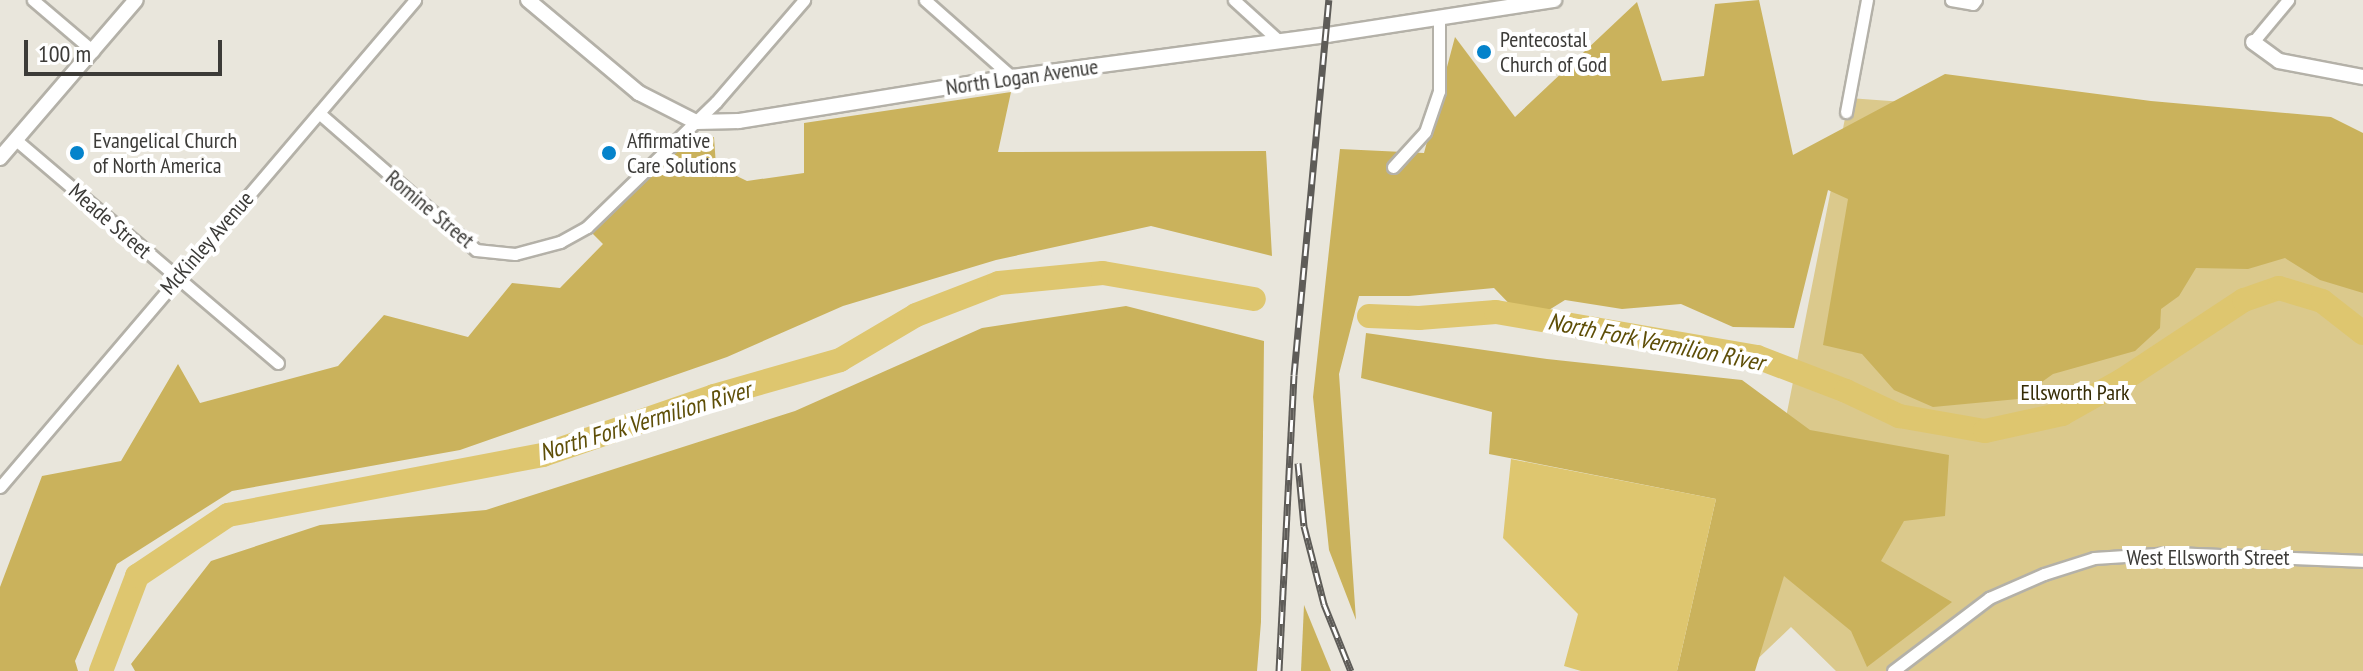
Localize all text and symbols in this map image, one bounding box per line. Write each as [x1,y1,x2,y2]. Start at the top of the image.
scale bar [28,24,226,74]
place label: Pentecostal Church of God [1500,26,1607,78]
text: 100 m [38,38,91,69]
marker: Pentecostal Church of God [1475,43,1493,61]
street label: North Logan Avenue [944,53,1100,101]
place label: Evangelical Church of North America [93,127,237,178]
place label: Affirmative Care Solutions [627,127,736,178]
marker: Affirmative Care Solutions [598,142,620,164]
marker: Evangelical Church of North America [68,144,86,162]
street label: Romine Street [380,164,480,254]
street label: Meade Street [63,178,157,264]
street label: McKinley Avenue [155,185,259,301]
water label: North Fork Vermilion River [1545,307,1767,377]
water label: North Fork Vermilion River [535,375,755,467]
park label: Ellsworth Park [2020,380,2130,406]
street label: West Ellsworth Street [2126,545,2290,571]

